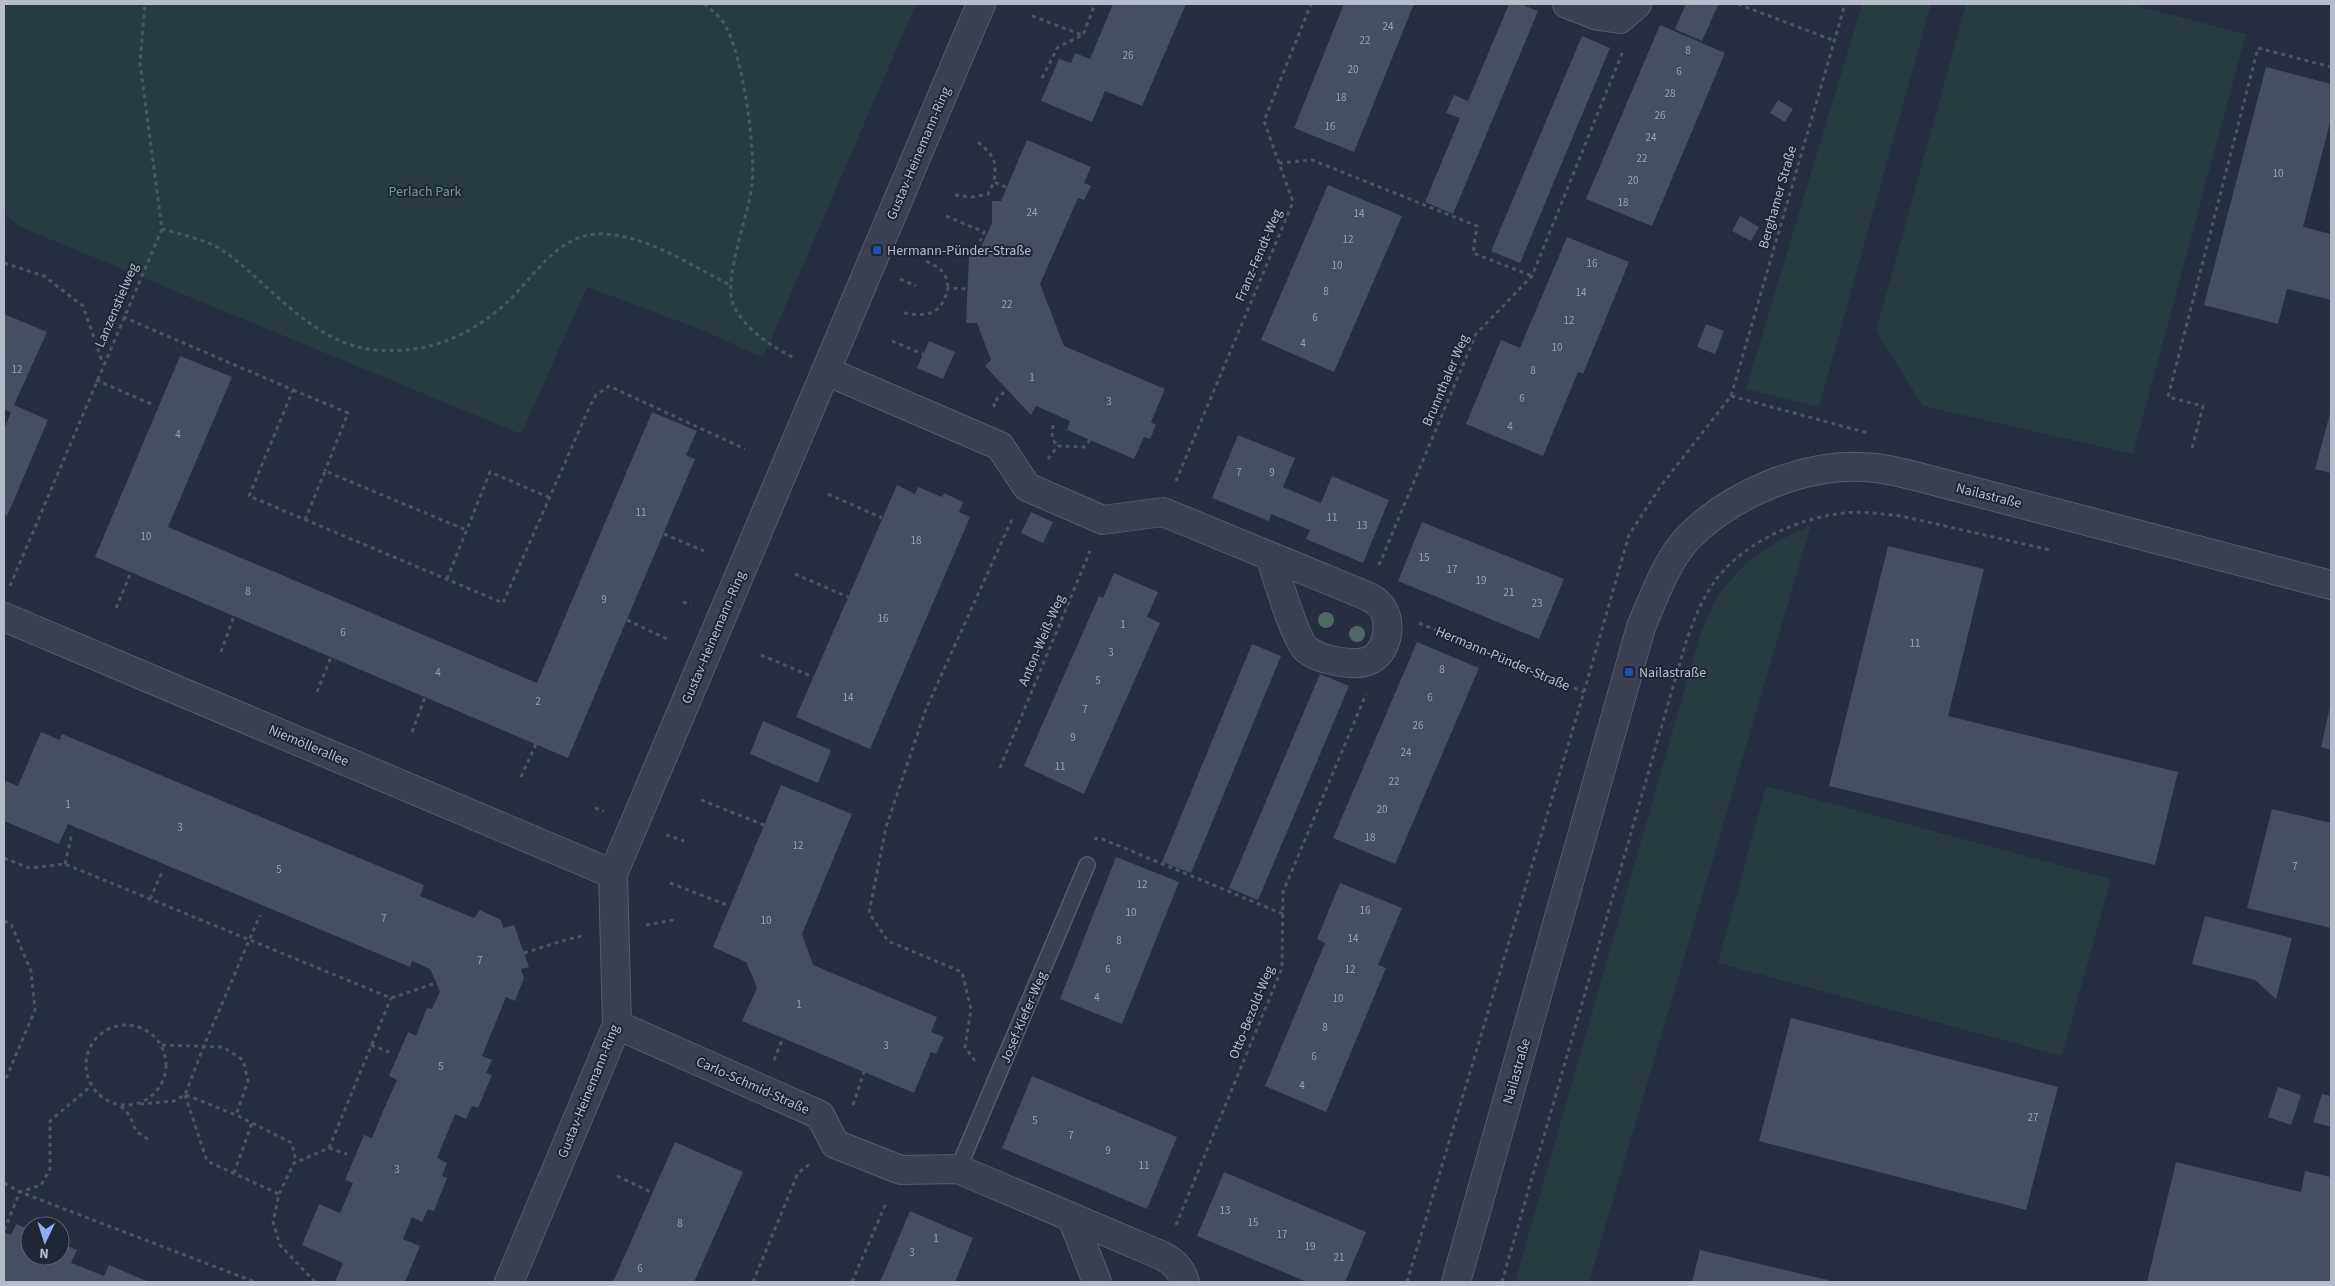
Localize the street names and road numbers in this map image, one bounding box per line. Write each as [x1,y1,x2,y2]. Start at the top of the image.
street label: Gustav-Heinemann-Ring [882,84,956,223]
street label: Berghamer Straße [1754,143,1802,251]
street label: Franz-Fendt-Weg [1230,206,1287,305]
street label: Lanzenstielweg [90,260,144,351]
street label: Brunnthaler Weg [1417,331,1474,430]
street label: Nailastraße [1954,478,2024,514]
street label: Gustav-Heinemann-Ring [677,568,751,707]
street label: Anton-Weiß-Weg [1014,591,1070,689]
street label: Hermann-Pünder-Straße [1432,622,1573,696]
street label: Niemöllerallee [265,720,352,772]
street label: Otto-Bezold-Weg [1224,963,1280,1062]
street label: Josef-Kiefer-Weg [996,968,1052,1067]
street label: Gustav-Heinemann-Ring [553,1021,625,1161]
street label: Nailastraße [1498,1036,1536,1106]
street label: Carlo-Schmid-Straße [693,1052,813,1120]

